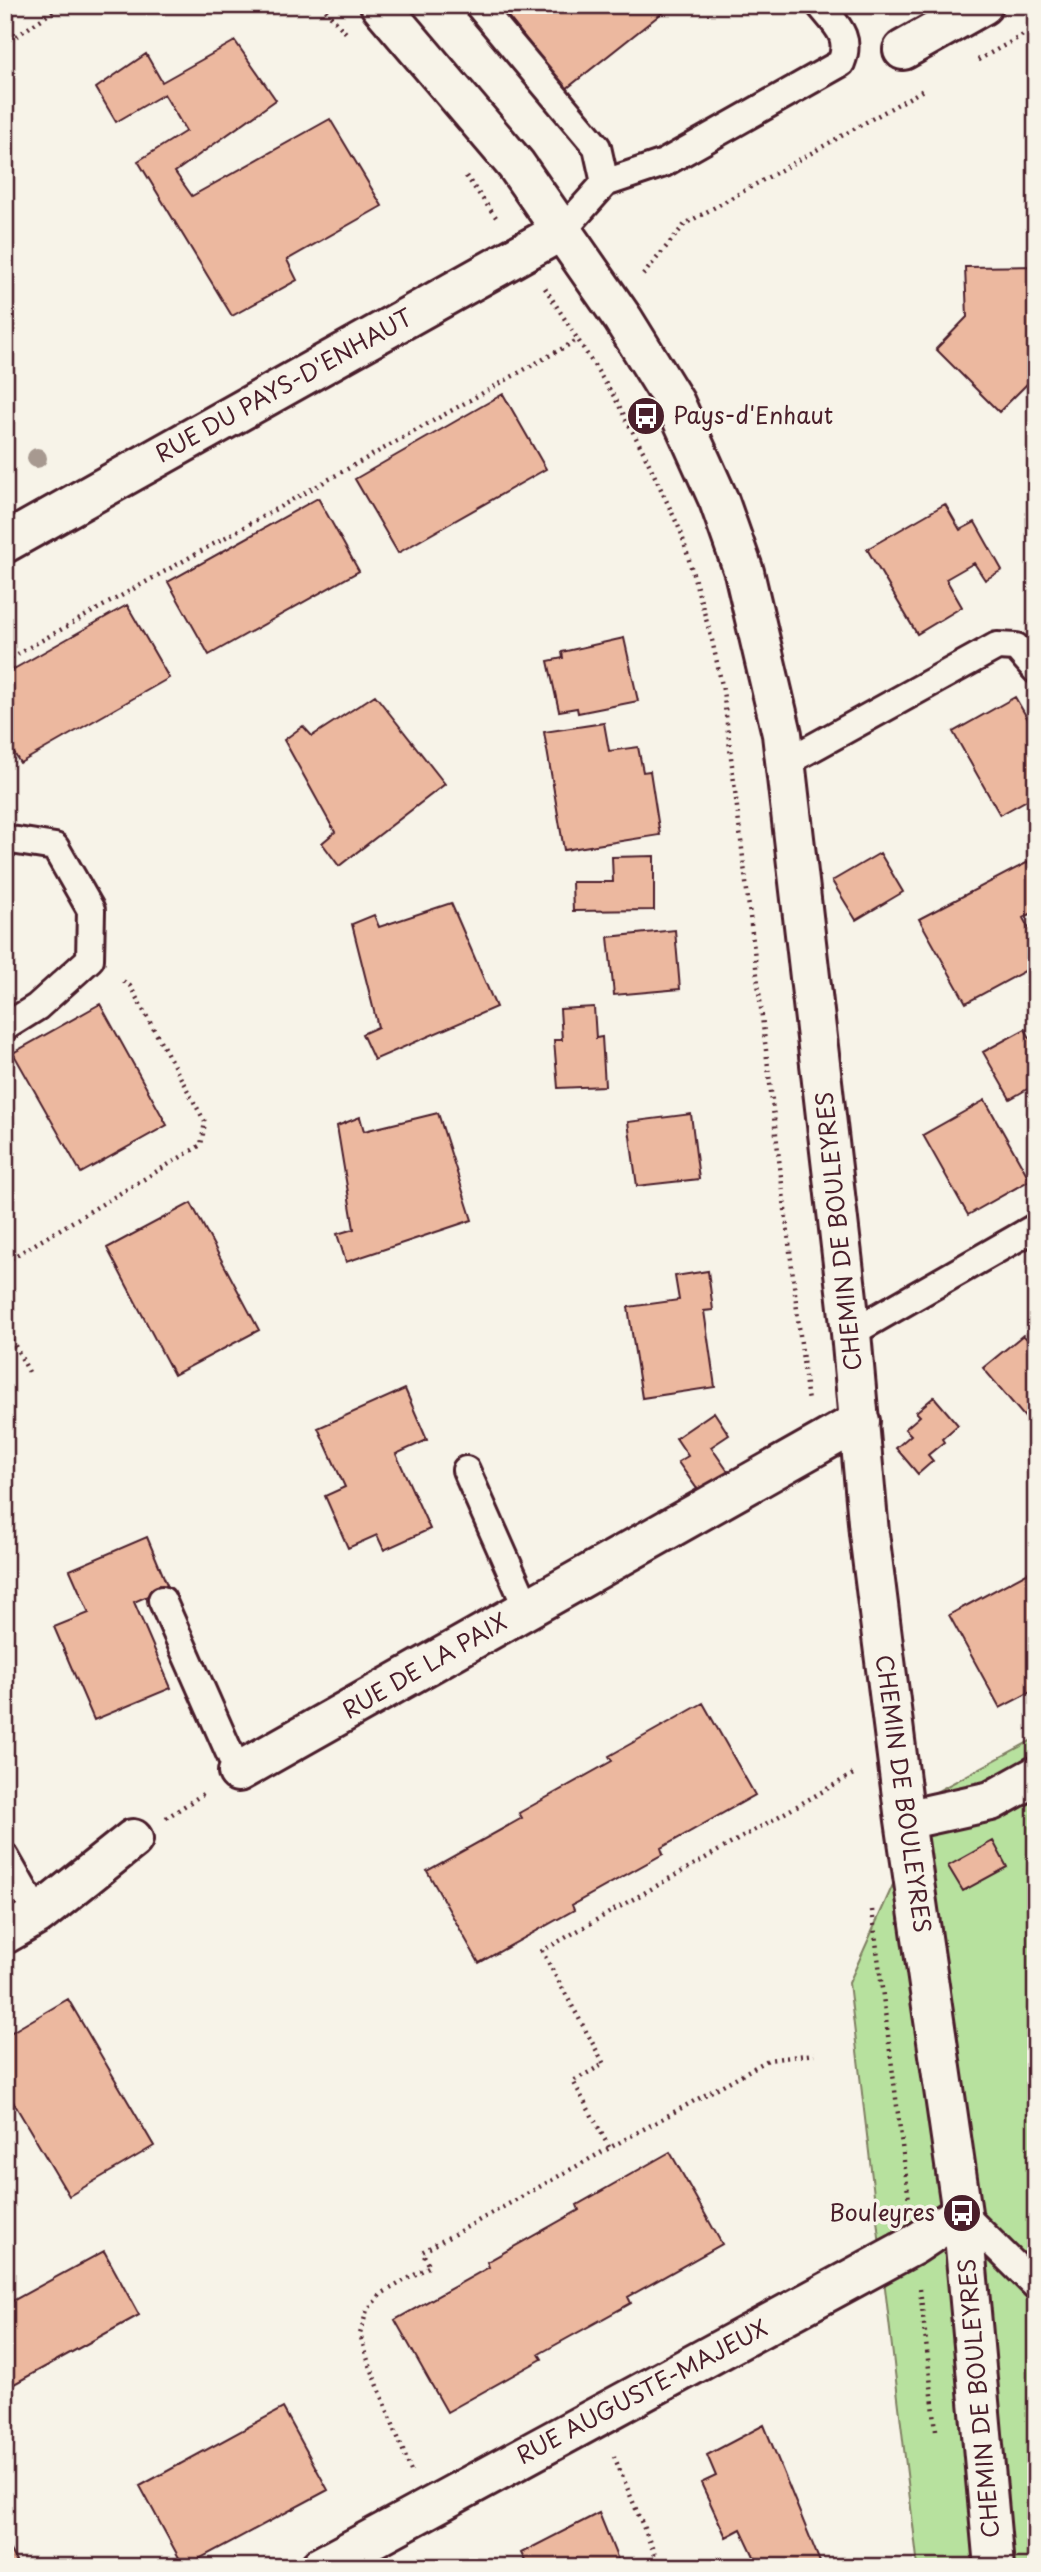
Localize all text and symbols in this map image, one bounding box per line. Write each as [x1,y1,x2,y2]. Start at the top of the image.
street label: RUE DU PAYS-D'ENHAUT [148,299,419,470]
bus stop icon: Pays-d'Enhaut [625,395,667,437]
place label: Pays-d'Enhaut [673,397,833,432]
street label: CHEMIN DE BOULEYRES [805,1090,870,1373]
street label: RUE DE LA PAIX [335,1603,514,1726]
street label: CHEMIN DE BOULEYRES [868,1652,941,1935]
bus stop icon: Bouleyres [941,2192,983,2234]
place label: Bouleyres [829,2194,935,2229]
street label: CHEMIN DE BOULEYRES [948,2257,1007,2539]
street label: RUE AUGUSTE-MAJEUX [510,2310,773,2472]

